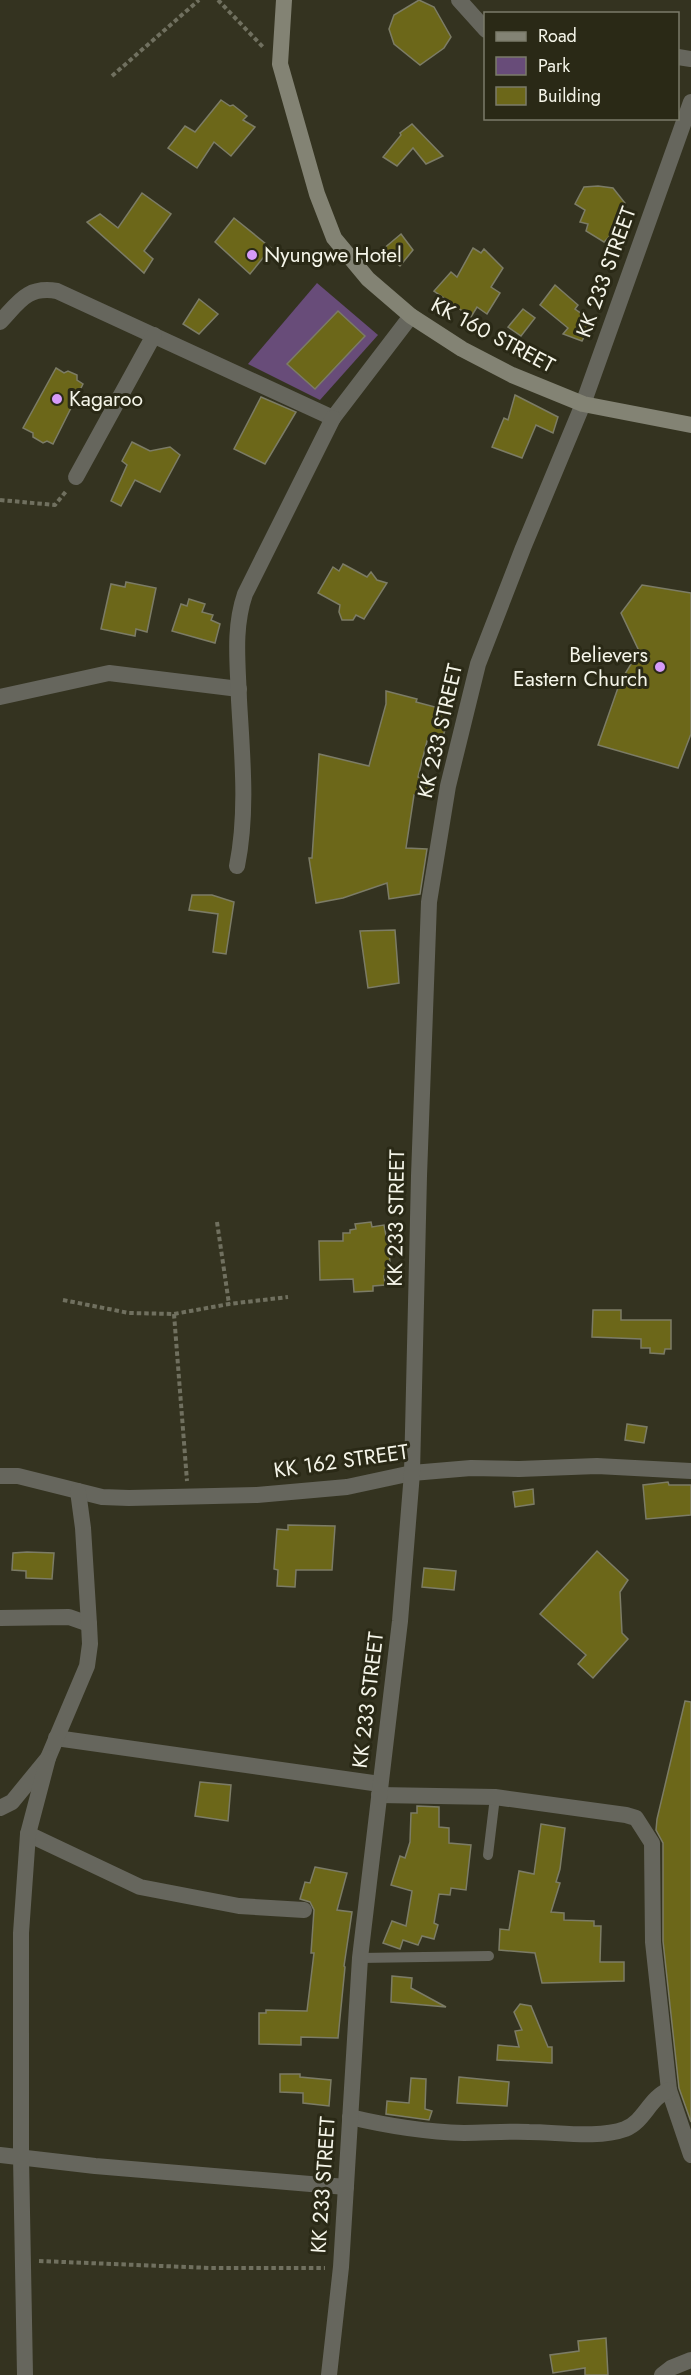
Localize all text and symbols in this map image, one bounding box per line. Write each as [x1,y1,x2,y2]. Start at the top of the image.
legend [484,12,679,120]
text: Road [538,23,577,49]
text: Park [538,53,570,79]
text: Building [538,83,601,109]
street label: KK 233 STREET [568,202,644,342]
place label: Nyungwe Hotel [264,240,402,270]
marker: Nyungwe Hotel [245,248,259,262]
street label: KK 160 STREET [426,290,560,380]
place label: Kagaroo [69,384,143,414]
marker: Kagaroo [50,392,64,406]
place label: Believers Eastern Church [513,640,648,694]
marker: Believers Eastern Church [653,660,667,674]
street label: KK 233 STREET [410,661,470,801]
street label: KK 233 STREET [380,1149,412,1287]
street label: KK 162 STREET [272,1437,411,1485]
street label: KK 233 STREET [345,1630,391,1770]
street label: KK 233 STREET [303,2115,343,2254]

